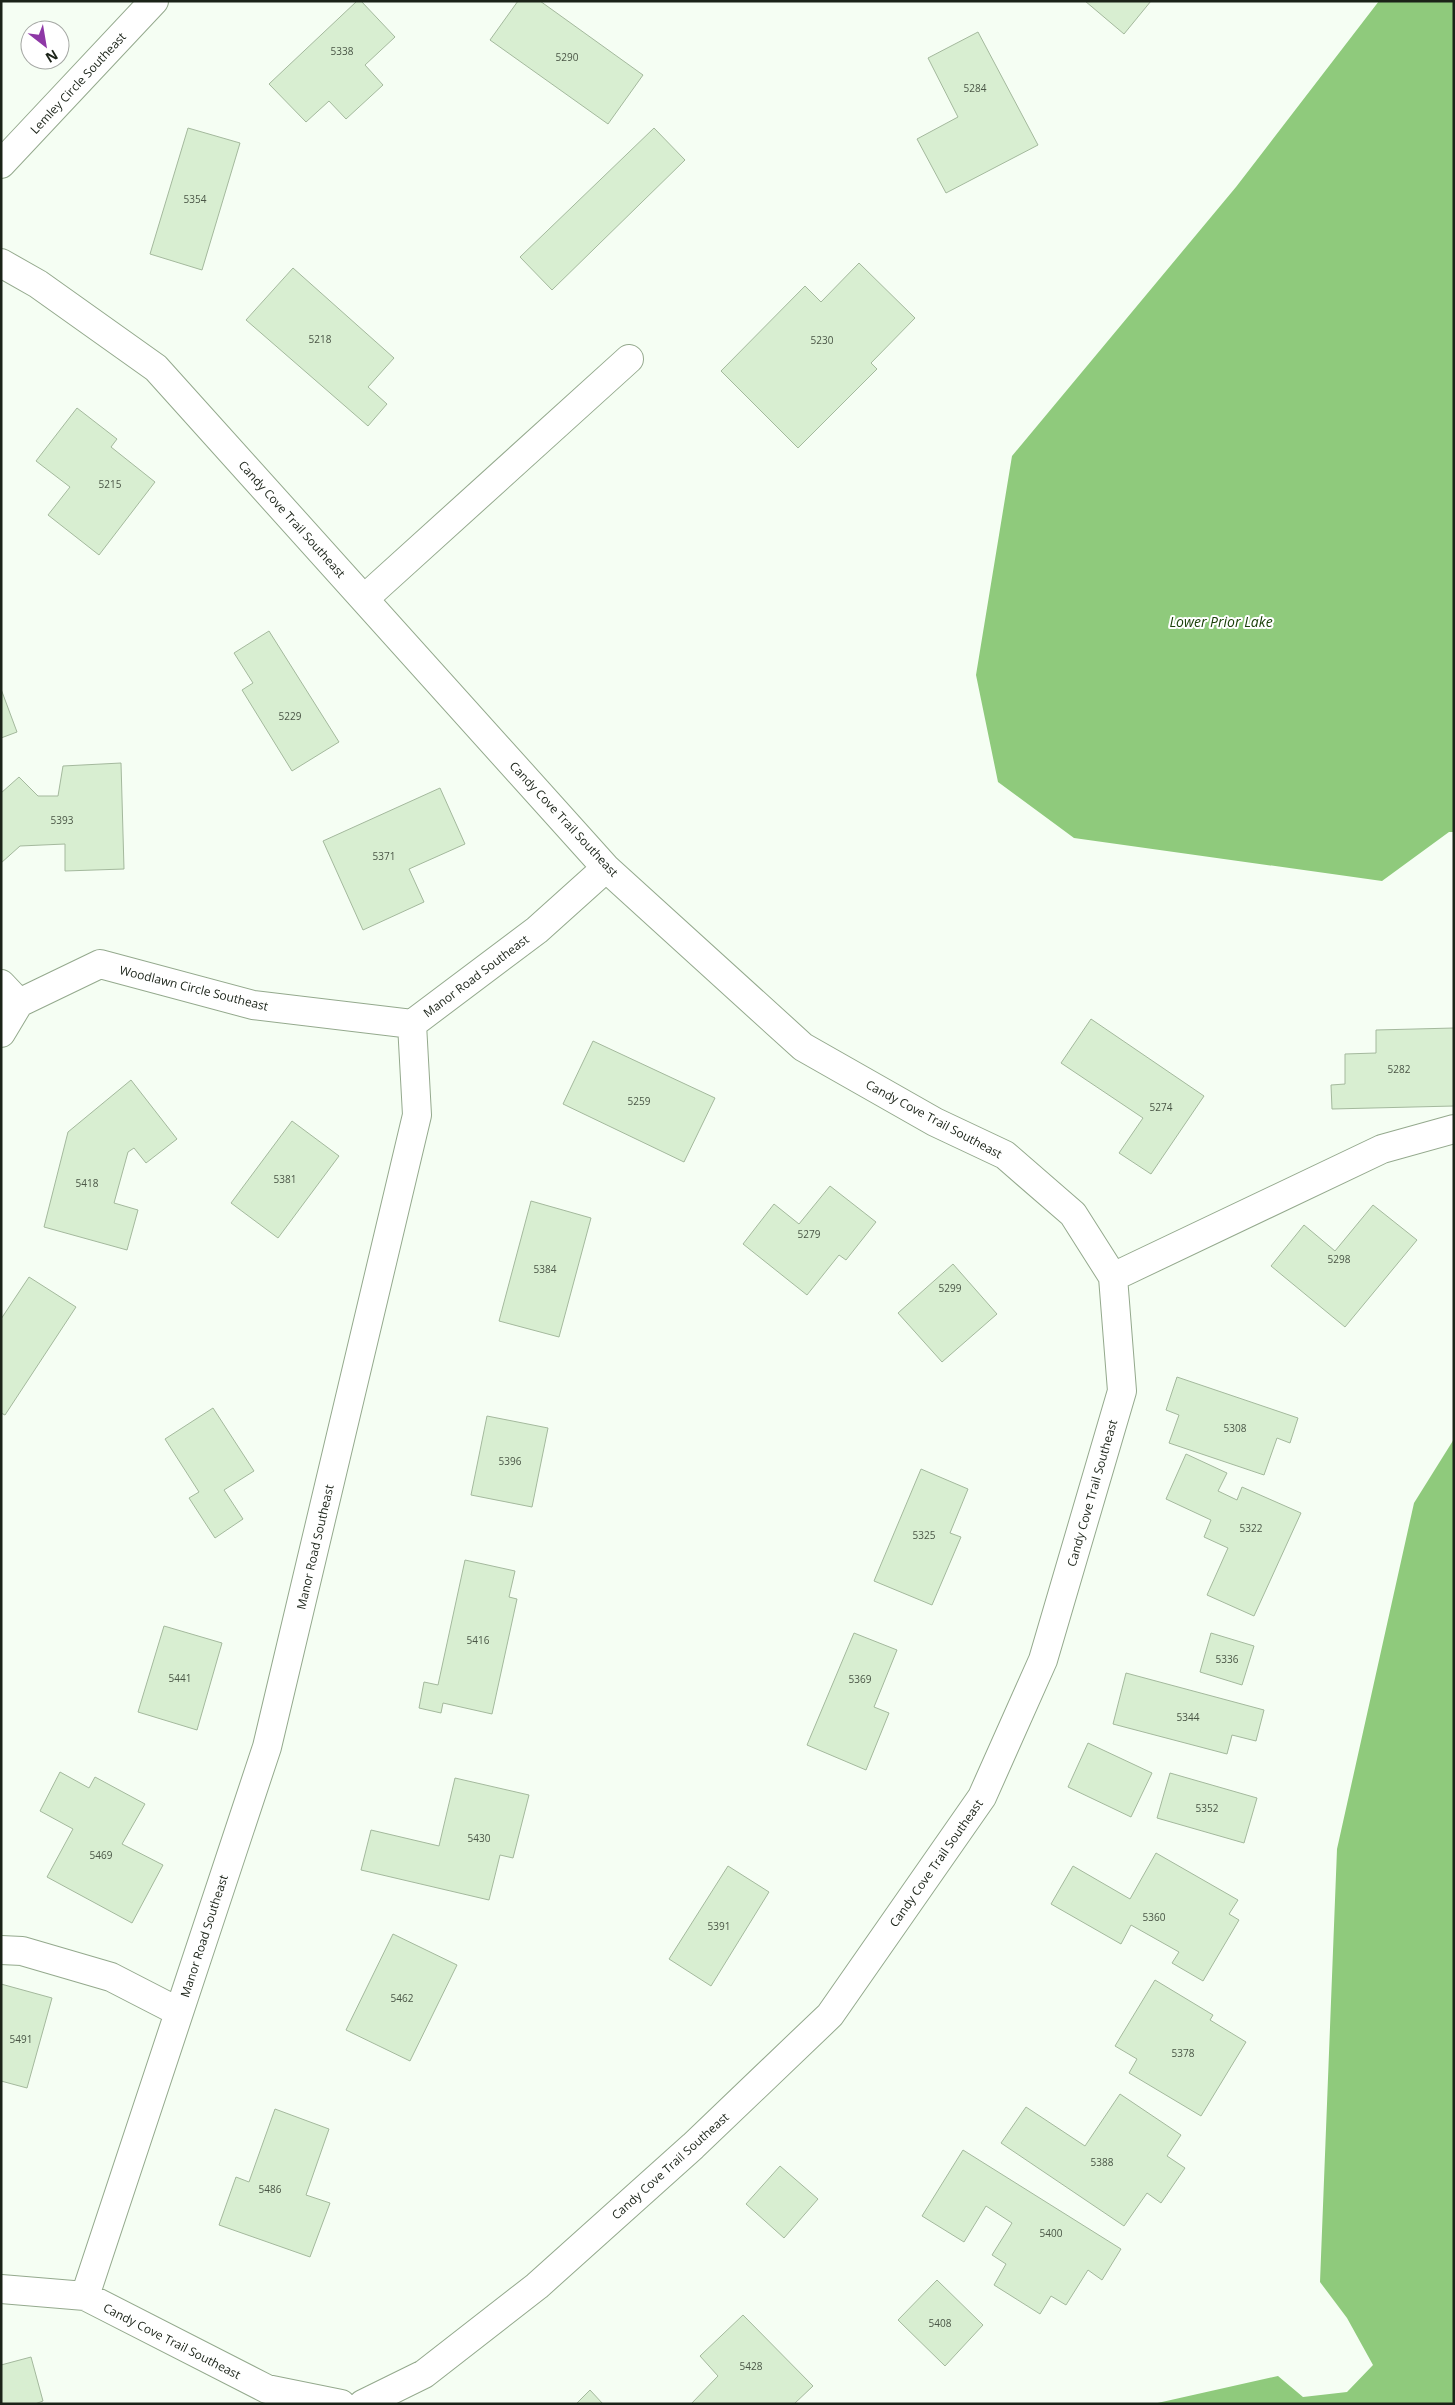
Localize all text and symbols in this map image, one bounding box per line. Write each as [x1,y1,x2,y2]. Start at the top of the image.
north arrow [20,20,70,70]
street label: Lemley Circle Southeast [26,28,130,138]
house number: 5338 [331,44,354,58]
text: N [42,45,62,68]
house number: 5290 [556,50,579,64]
house number: 5284 [964,81,987,95]
house number: 5354 [184,192,207,206]
house number: 5218 [309,332,332,346]
house number: 5230 [811,333,834,347]
street label: Candy Cove Trail Southeast [235,457,349,581]
house number: 5215 [99,477,122,491]
water label: Lower Prior Lake [1169,612,1273,631]
house number: 5229 [279,709,302,723]
street label: Candy Cove Trail Southeast [506,758,622,880]
house number: 5393 [51,813,74,827]
house number: 5371 [373,849,395,863]
street label: Manor Road Southeast [420,931,532,1021]
street label: Woodlawn Circle Southeast [118,961,270,1015]
house number: 5282 [1388,1062,1411,1076]
street label: Candy Cove Trail Southeast [863,1076,1005,1162]
house number: 5259 [628,1094,651,1108]
house number: 5274 [1150,1100,1173,1114]
house number: 5381 [274,1172,296,1186]
house number: 5418 [76,1176,99,1190]
house number: 5279 [798,1227,821,1241]
house number: 5298 [1328,1252,1351,1266]
house number: 5384 [534,1262,557,1276]
house number: 5299 [939,1281,962,1295]
street label: Candy Cove Trail Southeast [1063,1417,1121,1569]
house number: 5308 [1224,1421,1247,1435]
house number: 5396 [499,1454,522,1468]
street label: Manor Road Southeast [292,1483,338,1611]
house number: 5322 [1240,1521,1263,1535]
house number: 5325 [913,1528,936,1542]
house number: 5416 [467,1633,490,1647]
house number: 5336 [1216,1652,1239,1666]
house number: 5441 [169,1671,191,1685]
house number: 5369 [849,1672,872,1686]
house number: 5344 [1177,1710,1200,1724]
street label: Candy Cove Trail Southeast [885,1796,987,1930]
house number: 5352 [1196,1801,1219,1815]
house number: 5430 [468,1831,491,1845]
house number: 5469 [90,1848,113,1862]
street label: Manor Road Southeast [176,1872,232,2000]
house number: 5360 [1143,1910,1166,1924]
house number: 5391 [708,1919,730,1933]
house number: 5462 [391,1991,414,2005]
house number: 5491 [10,2032,32,2046]
house number: 5378 [1172,2046,1195,2060]
street label: Candy Cove Trail Southeast [608,2109,732,2223]
house number: 5388 [1091,2155,1114,2169]
house number: 5486 [259,2182,282,2196]
house number: 5400 [1040,2226,1063,2240]
street label: Candy Cove Trail Southeast [100,2299,244,2383]
house number: 5408 [929,2316,952,2330]
house number: 5428 [740,2359,763,2373]

